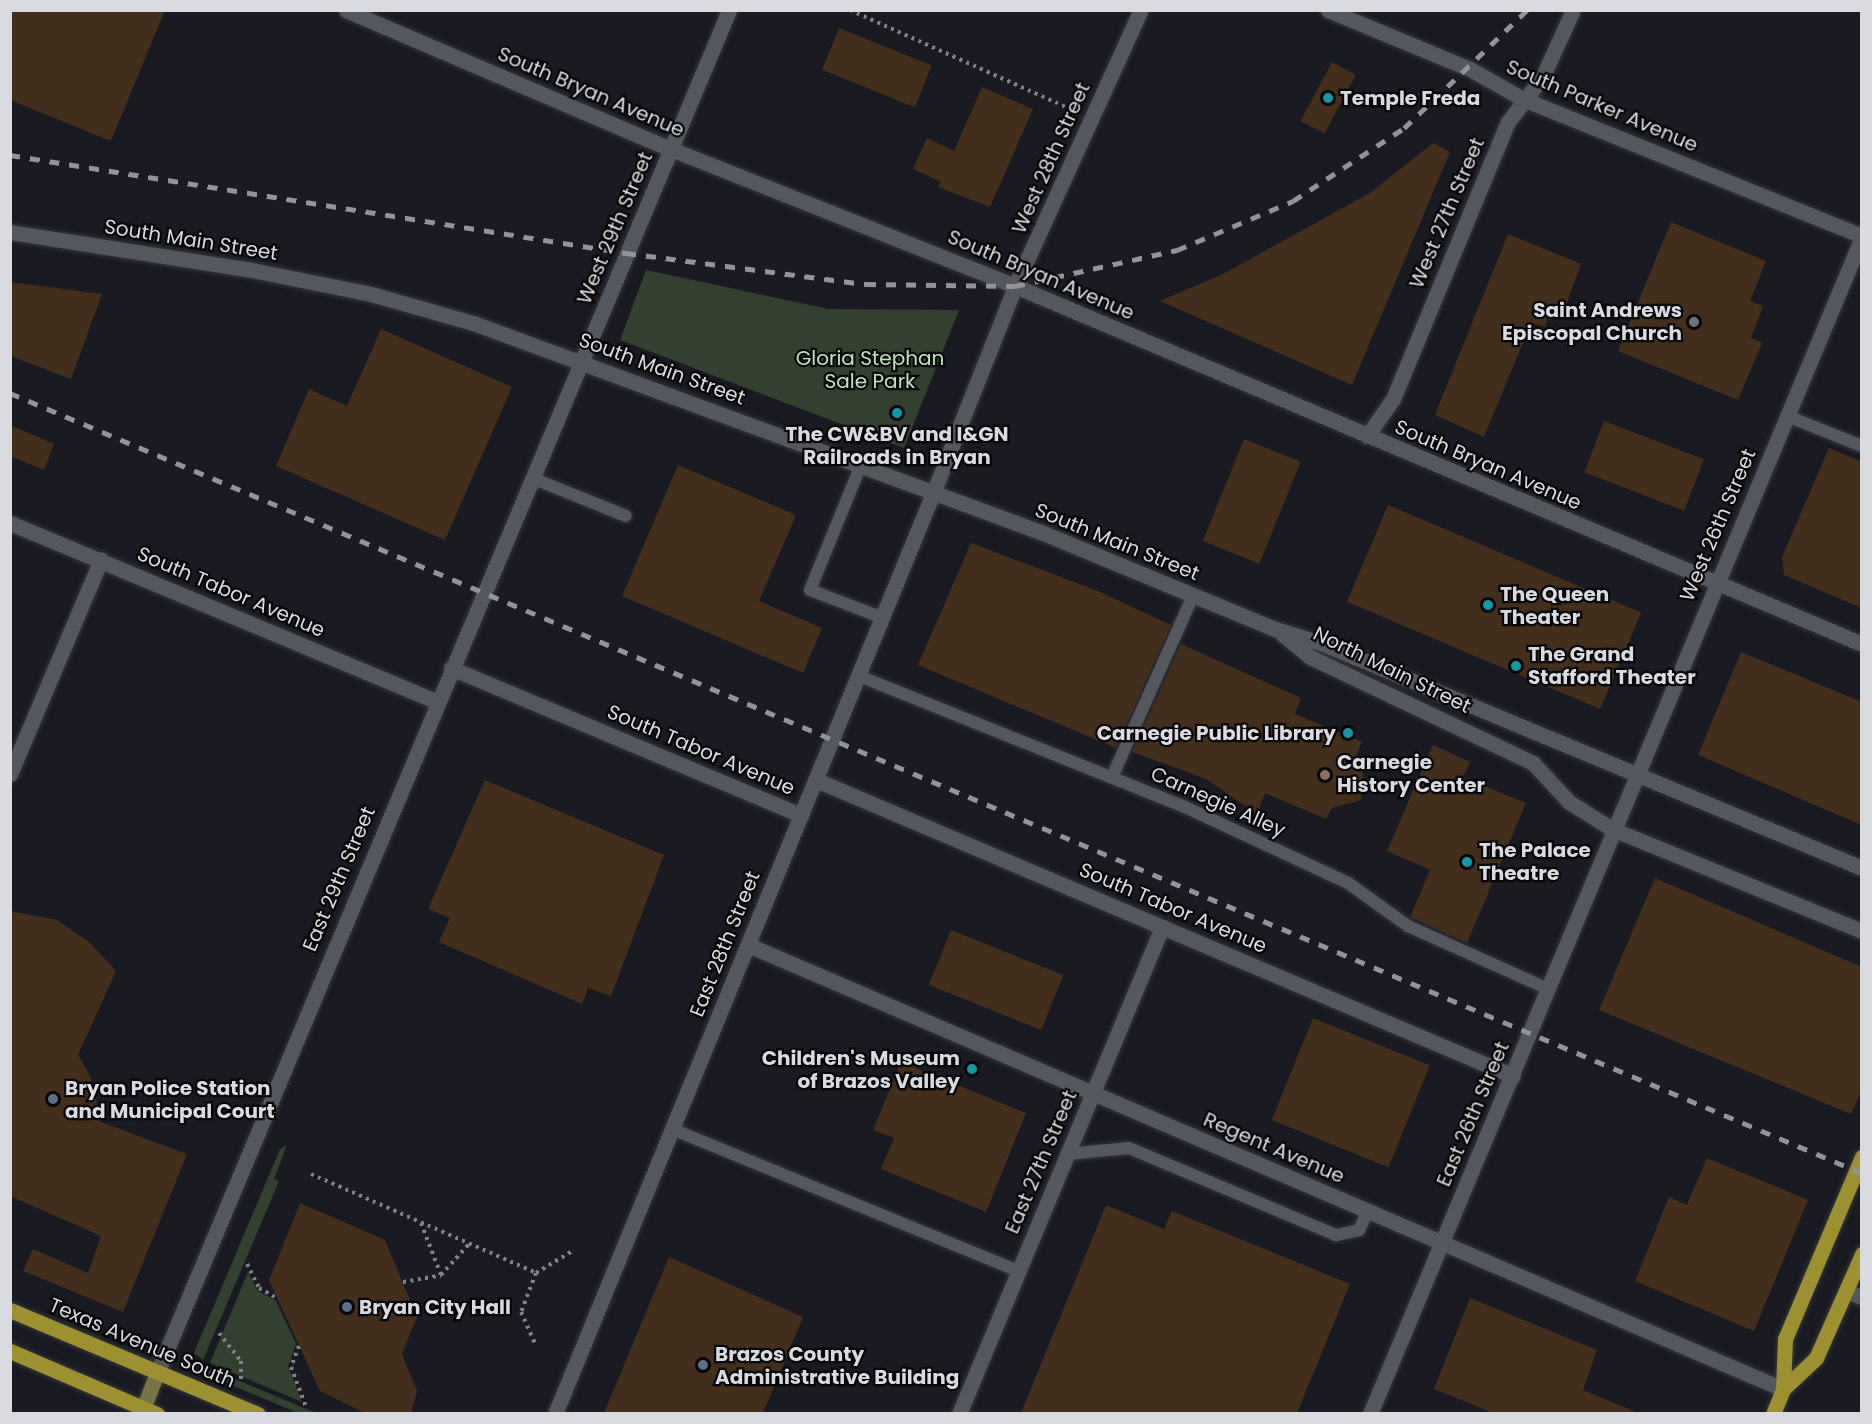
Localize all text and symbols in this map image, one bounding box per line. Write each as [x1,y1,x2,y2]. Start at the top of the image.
street label: South Bryan Avenue [494,42,688,142]
street label: South Parker Avenue [1503,55,1701,157]
street label: West 28th Street [1007,79,1095,237]
place label: Temple Freda [1340,86,1480,110]
marker: Temple Freda [1321,91,1335,105]
street label: West 27th Street [1404,134,1490,292]
street label: West 29th Street [572,148,658,308]
street label: South Main Street [103,214,279,266]
street label: South Bryan Avenue [944,225,1138,325]
place label: Saint Andrews Episcopal Church [1502,298,1682,345]
marker: Saint Andrews Episcopal Church [1687,315,1701,329]
street label: South Main Street [576,328,748,410]
park label: Gloria Stephan Sale Park [796,347,944,394]
marker: The CW&BV and I&GN Railroads in Bryan [890,406,904,420]
street label: South Bryan Avenue [1391,415,1585,515]
place label: The CW&BV and I&GN Railroads in Bryan [785,422,1009,469]
street label: West 26th Street [1675,445,1761,605]
street label: South Main Street [1031,498,1203,586]
street label: South Tabor Avenue [134,542,328,642]
place label: The Queen Theater [1500,582,1609,629]
marker: The Queen Theater [1481,598,1495,612]
street label: North Main Street [1309,621,1475,719]
place label: The Grand Stafford Theater [1528,642,1696,689]
marker: The Grand Stafford Theater [1509,659,1523,673]
street label: South Tabor Avenue [604,700,798,800]
place label: Carnegie Public Library [1097,721,1336,745]
marker: Carnegie Public Library [1341,726,1355,740]
place label: Carnegie History Center [1337,751,1485,798]
street label: Carnegie Alley [1147,762,1289,842]
marker: Carnegie History Center [1318,768,1332,782]
street label: East 29th Street [298,803,380,955]
place label: The Palace Theatre [1479,838,1591,885]
marker: The Palace Theatre [1460,855,1474,869]
street label: South Tabor Avenue [1076,858,1270,958]
street label: East 28th Street [685,868,765,1020]
street label: East 26th Street [1432,1038,1514,1190]
place label: Children's Museum of Brazos Valley [762,1046,960,1093]
marker: Children's Museum of Brazos Valley [965,1062,979,1076]
place label: Bryan Police Station and Municipal Court [65,1076,275,1123]
street label: East 27th Street [1000,1087,1082,1237]
marker: Bryan Police Station and Municipal Court [46,1092,60,1106]
street label: Regent Avenue [1200,1107,1348,1189]
street label: Texas Avenue South [45,1293,239,1393]
place label: Bryan City Hall [359,1295,511,1319]
marker: Bryan City Hall [340,1300,354,1314]
place label: Brazos County Administrative Building [715,1342,959,1389]
marker: Brazos County Administrative Building [696,1358,710,1372]

